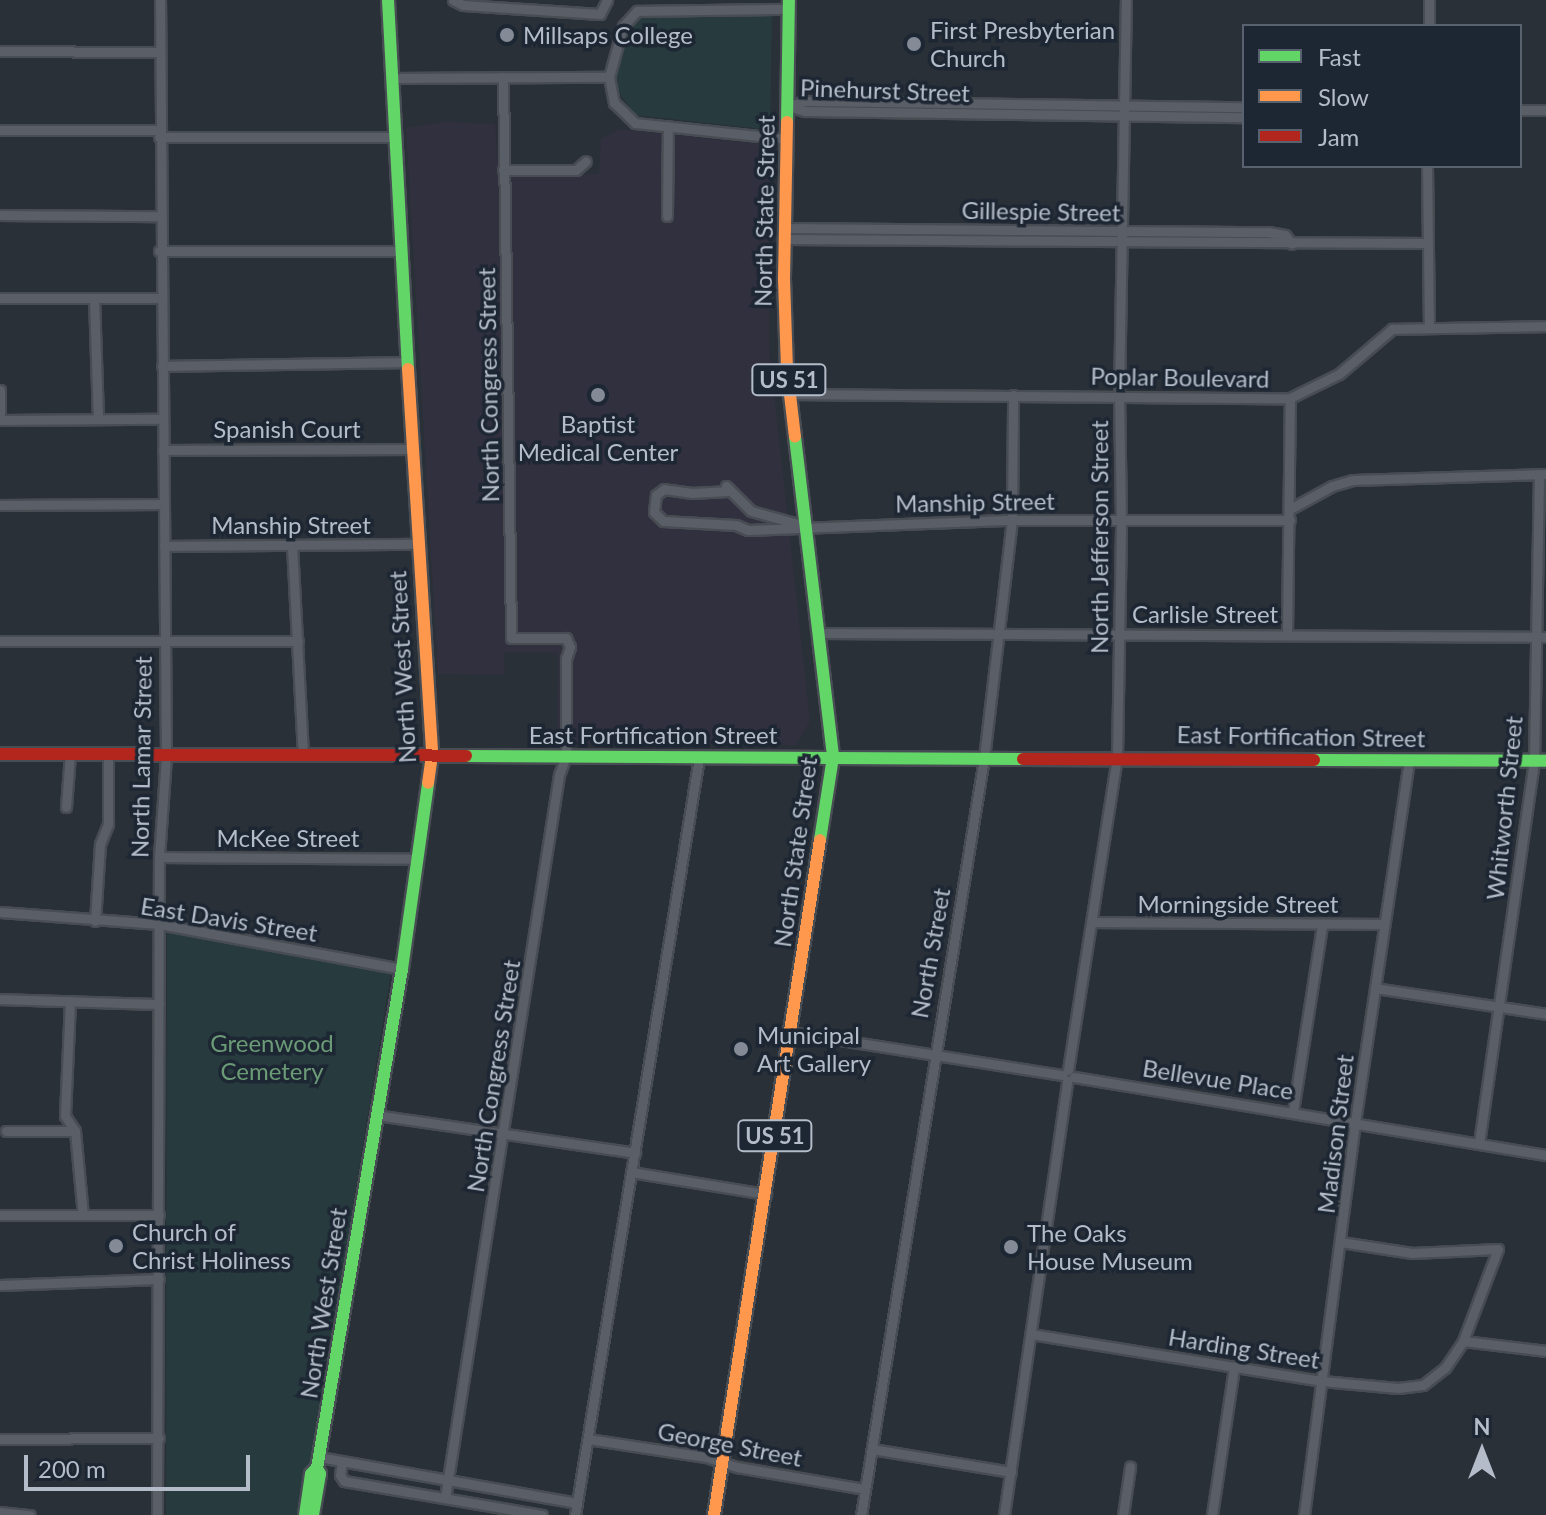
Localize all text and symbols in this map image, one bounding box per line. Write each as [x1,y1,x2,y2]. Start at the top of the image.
place label: First Presbyterian Church [930,16,1115,72]
place label: Millsaps College [523,21,693,49]
legend [1242,24,1522,168]
marker: Millsaps College [498,26,516,44]
marker: First Presbyterian Church [905,35,923,53]
text: Fast [1318,42,1361,71]
street label: Pinehurst Street [800,73,970,107]
text: Slow [1318,82,1369,111]
street label: North State Street [748,115,780,307]
text: Jam [1318,122,1359,151]
street label: Gillespie Street [961,195,1121,227]
street label: North Congress Street [472,267,504,503]
street label: Poplar Boulevard [1090,361,1270,393]
road number: US 51 [751,362,827,398]
marker: Baptist Medical Center [587,384,609,406]
place label: Baptist Medical Center [518,410,678,466]
street label: Spanish Court [213,415,361,443]
street label: North Jefferson Street [1085,420,1113,654]
street label: Manship Street [895,486,1055,518]
street label: Manship Street [211,511,371,539]
street label: North West Street [383,570,421,764]
street label: Carlisle Street [1132,600,1278,628]
street label: North Lamar Street [125,656,157,858]
street label: Whitworth Street [1480,715,1528,901]
street label: East Fortification Street [1177,719,1425,753]
street label: East Fortification Street [529,721,777,749]
street label: North State Street [767,755,823,949]
street label: McKee Street [217,824,359,852]
street label: North Street [904,886,956,1020]
street label: Morningside Street [1138,890,1338,918]
street label: East Davis Street [139,891,319,947]
street label: North Congress Street [460,958,526,1194]
place label: Municipal Art Gallery [757,1021,871,1077]
park label: Greenwood Cemetery [210,1029,334,1085]
marker: Municipal Art Gallery [732,1040,750,1058]
street label: Bellevue Place [1141,1053,1295,1105]
street label: Madison Street [1311,1053,1359,1215]
road number: US 51 [737,1118,813,1154]
street label: North West Street [294,1205,352,1401]
place label: Church of Christ Holiness [132,1218,291,1274]
place label: The Oaks House Museum [1027,1219,1193,1275]
marker: Church of Christ Holiness [107,1237,125,1255]
marker: The Oaks House Museum [1002,1238,1020,1256]
street label: Harding Street [1166,1322,1322,1374]
north arrow [1442,1411,1522,1491]
text: N [1474,1413,1490,1440]
street label: George Street [655,1416,805,1472]
scale bar [28,1439,254,1489]
text: 200 m [38,1454,106,1483]

